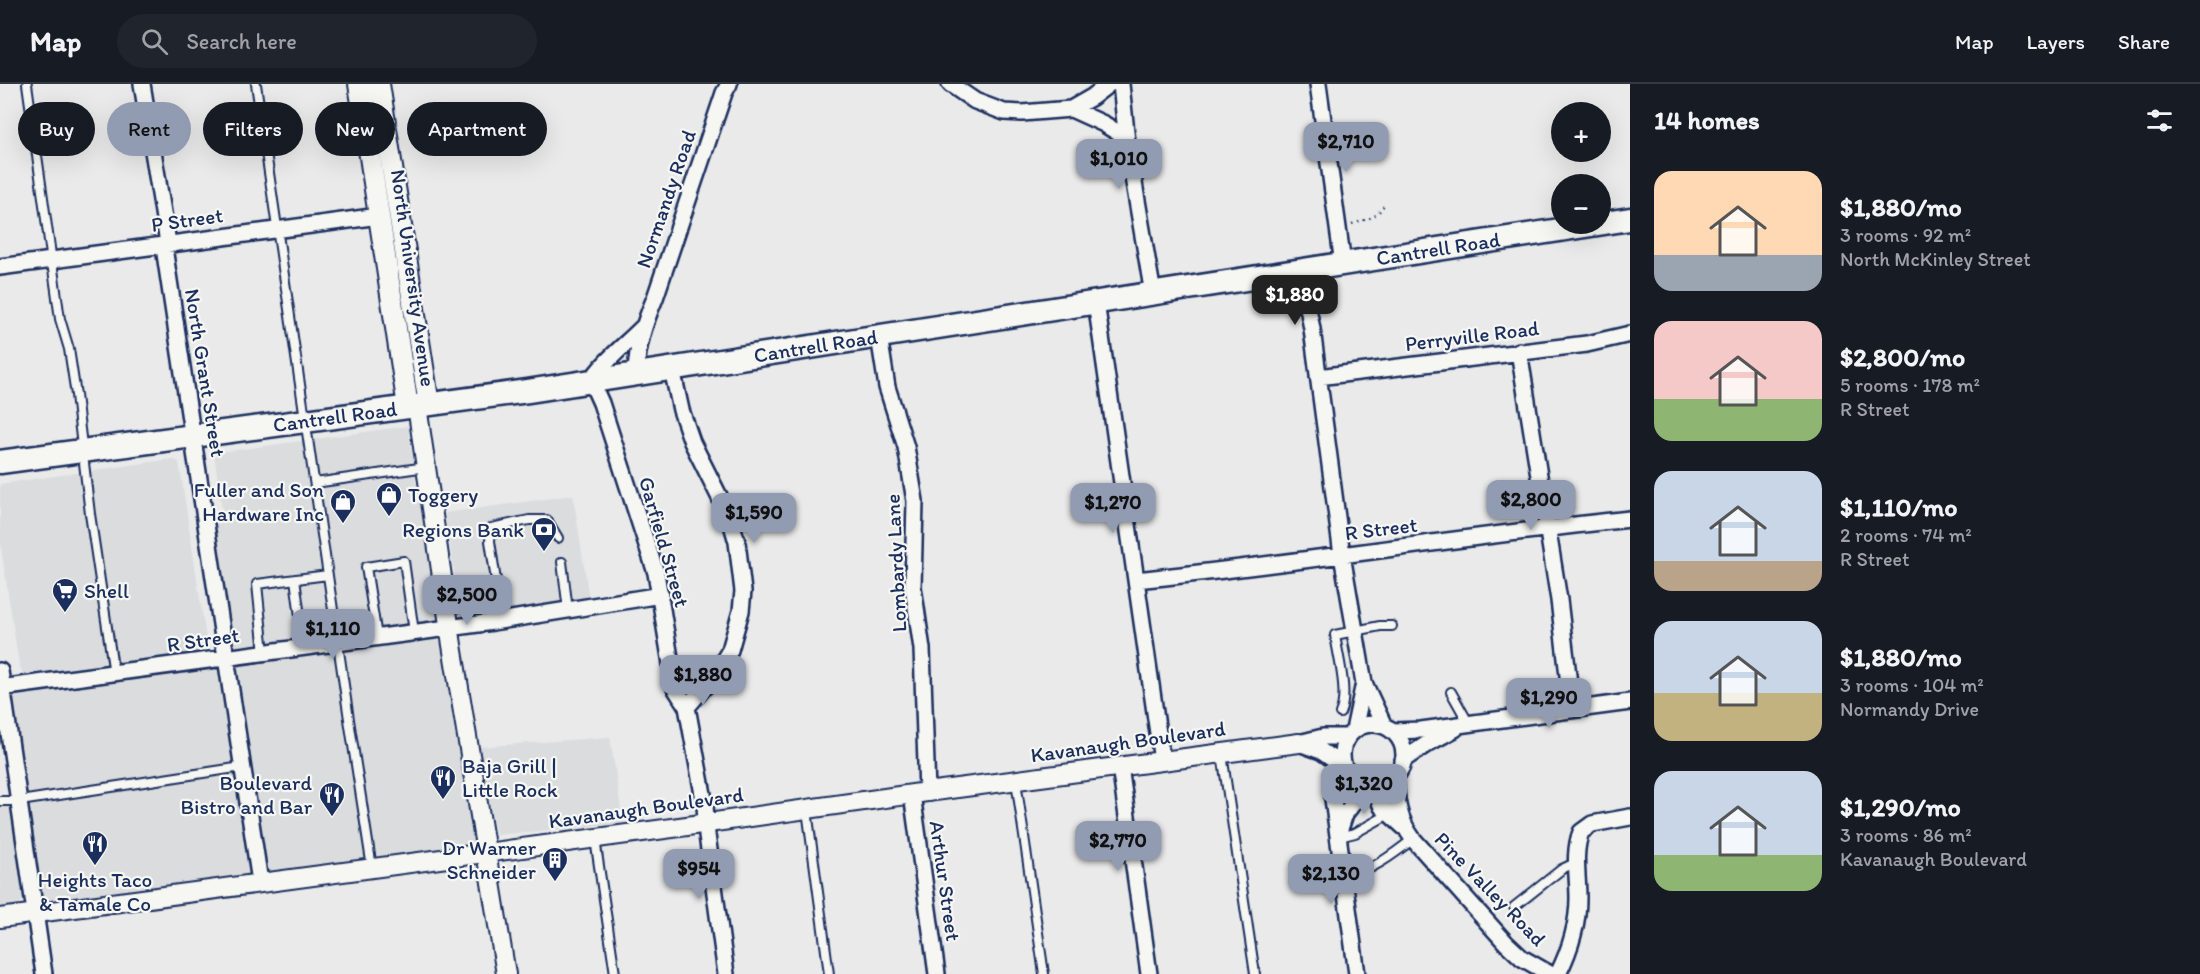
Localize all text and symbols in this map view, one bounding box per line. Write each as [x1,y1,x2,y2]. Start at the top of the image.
search box [117,14,537,68]
text: Map [30,24,81,58]
icon: search [138,25,171,58]
text: Search here [186,28,297,55]
text: Map [1955,29,1994,54]
text: Layers [2027,29,2085,54]
text: Share [2118,29,2170,54]
chip: Buy [18,102,95,156]
chip: Rent [107,102,191,156]
chip: Filters [203,102,303,156]
chip: New [315,102,395,156]
chip: Apartment [407,102,547,156]
map controls [1551,102,1611,234]
button: + [1551,102,1611,162]
text: 14 homes [1654,104,1760,136]
icon: filters [2143,104,2176,137]
pin: $2,710 [1297,122,1395,173]
street label: Normandy Road [630,126,701,271]
text: $2,710 [1318,129,1374,153]
pin: $1,010 [1070,139,1168,190]
text: $1,010 [1090,146,1148,170]
street label: North University Avenue [386,168,441,388]
button: − [1551,174,1611,234]
text: $1,880/mo [1840,191,1962,223]
icon: home [1702,195,1774,267]
street label: P Street [149,202,225,237]
text: 3 rooms · 92 m² [1840,223,1971,247]
street label: Cantrell Road [1375,226,1502,270]
text: North McKinley Street [1840,247,2031,271]
pin: $1,880 [1246,275,1344,326]
text: $1,880 [1266,282,1324,306]
street label: North Grant Street [180,287,231,459]
street label: Perryville Road [1404,315,1541,356]
street label: Cantrell Road [752,324,880,368]
text: $2,800/mo [1840,341,1965,373]
icon: home [1702,345,1774,417]
text: 5 rooms · 178 m² [1840,373,1980,397]
street label: Cantrell Road [271,396,399,437]
text: R Street [1840,397,1909,421]
street label: Garfield Street [634,474,695,610]
place label: Fuller and Son Hardware Inc [194,477,324,526]
shop icon: Toggery [374,480,404,518]
pin: $2,800 [1482,480,1580,531]
place label: Toggery [408,482,478,507]
pin: $1,270 [1064,483,1162,534]
shop icon: Fuller and Son Hardware Inc [328,487,358,525]
text: $2,800 [1501,487,1562,511]
text: $1,270 [1085,490,1141,514]
text: $1,110/mo [1840,491,1958,523]
pin: $1,590 [705,493,803,544]
street label: Lombardy Lane [879,493,912,633]
icon: home [1702,495,1774,567]
text: $1,590 [725,500,783,524]
street label: R Street [1343,512,1419,545]
bank icon: Regions Bank [529,515,559,553]
place label: Regions Bank [402,517,524,542]
text: 2 rooms · 74 m² [1840,523,1972,547]
text: R Street [1840,547,1909,571]
pin: $2,500 [418,575,516,626]
supermarket icon: Shell [50,576,80,614]
place label: Shell [84,578,129,603]
text: $2,500 [437,582,497,606]
pin: $1,110 [284,609,382,660]
text: $1,110 [305,616,361,640]
street label: R Street [165,622,241,657]
text: $1,880/mo [1840,641,1962,673]
icon: home [1702,645,1774,717]
pin: $1,880 [654,655,752,706]
text: $1,880 [674,662,732,686]
text: 3 rooms · 104 m² [1840,673,1984,697]
pin: $1,290 [1500,678,1598,729]
text: $1,290 [1520,685,1578,709]
text: Normandy Drive [1840,697,1979,721]
street label: Kavanaugh Boulevard [1029,715,1227,768]
place label: Baja Grill | Little Rock [462,753,558,802]
restaurant icon: Baja Grill | Little Rock [428,763,458,801]
pin: $1,320 [1315,764,1413,815]
place label: Boulevard Bistro and Bar [181,770,313,819]
text: $1,320 [1335,771,1393,795]
restaurant icon: Boulevard Bistro and Bar [317,780,347,818]
street label: Kavanaugh Boulevard [547,781,745,834]
text: $1,290/mo [1840,791,1961,823]
icon: home [1702,795,1774,867]
street label: Arthur Street [925,819,966,943]
pin: $2,770 [1069,821,1167,872]
text: 3 rooms · 86 m² [1840,823,1972,847]
street label: Pine Valley Road [1430,826,1551,951]
text: $2,770 [1089,828,1147,852]
restaurant icon: Heights Taco & Tamale Co [80,829,110,867]
place label: Dr Warner Schneider [442,835,537,884]
building icon: Dr Warner Schneider [540,845,570,883]
text: Kavanaugh Boulevard [1840,847,2027,871]
pin: $954 [663,849,735,900]
pin: $2,130 [1282,854,1380,905]
text: $954 [677,856,721,880]
text: $2,130 [1302,861,1360,885]
place label: Heights Taco & Tamale Co [38,867,152,916]

